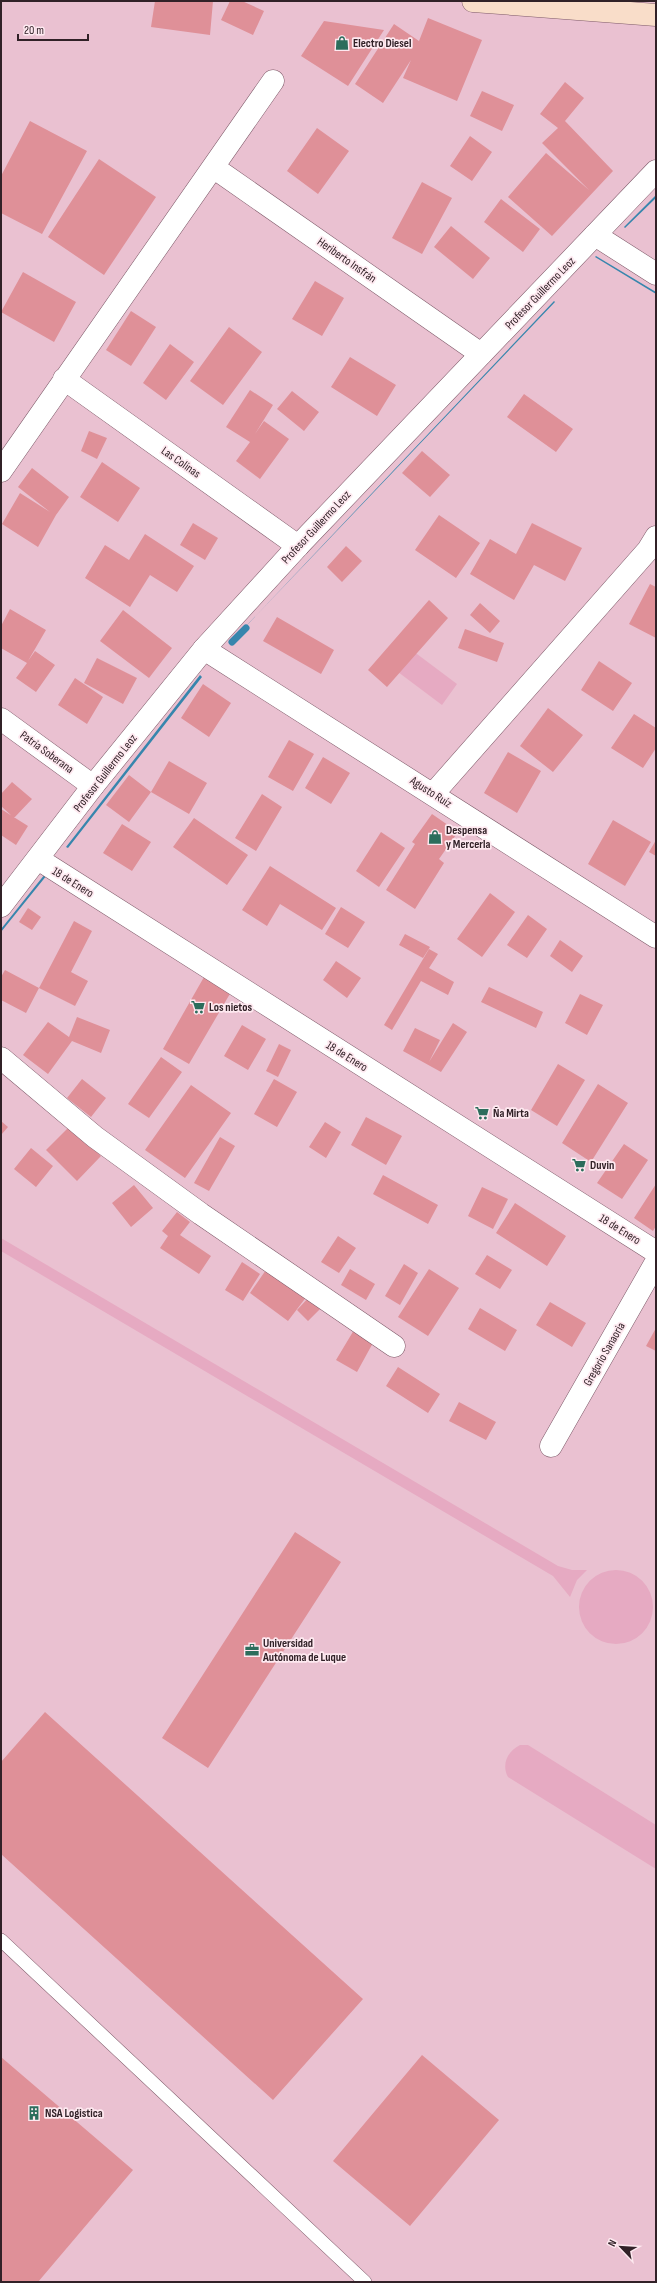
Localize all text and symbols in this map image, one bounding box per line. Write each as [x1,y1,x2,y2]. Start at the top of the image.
scale bar [18,16,88,42]
text: 20 m [24,23,44,38]
shop icon: Electro Diesel [334,35,350,51]
place label: Electro Diesel [353,36,411,51]
street label: Heriberto Insfrán [314,235,379,286]
street label: Profesor Guillermo Leoz [502,254,579,333]
street label: Las Colinas [158,443,203,481]
street label: Profesor Guillermo Leoz [279,487,355,567]
street label: Patria Soberana [17,728,77,777]
street label: Profesor Guillermo Leoz [70,731,141,815]
street label: Agusto Ruíz [406,773,455,812]
place label: Despensa y Mercerla [446,823,490,852]
shop icon: Despensa y Mercerla [427,829,443,845]
street label: 18 de Enero [49,864,96,901]
supermarket icon: Los nietos [190,999,206,1015]
place label: Los nietos [209,1000,252,1015]
street label: 18 de Enero [323,1038,370,1075]
supermarket icon: Ña Mirta [474,1105,490,1121]
place label: Ña Mirta [493,1106,529,1121]
supermarket icon: Duvin [571,1157,587,1173]
place label: Duvin [590,1158,614,1173]
street label: 18 de Enero [596,1211,643,1248]
street label: Gregorio Sanaoria [580,1319,629,1389]
place label: Universidad Autónoma de Luque [262,1636,346,1665]
office icon: Universidad Autónoma de Luque [244,1642,260,1658]
building icon: NSA Logistica [26,2105,42,2121]
place label: NSA Logistica [45,2106,103,2121]
north arrow [601,2227,641,2267]
text: N [605,2237,620,2248]

